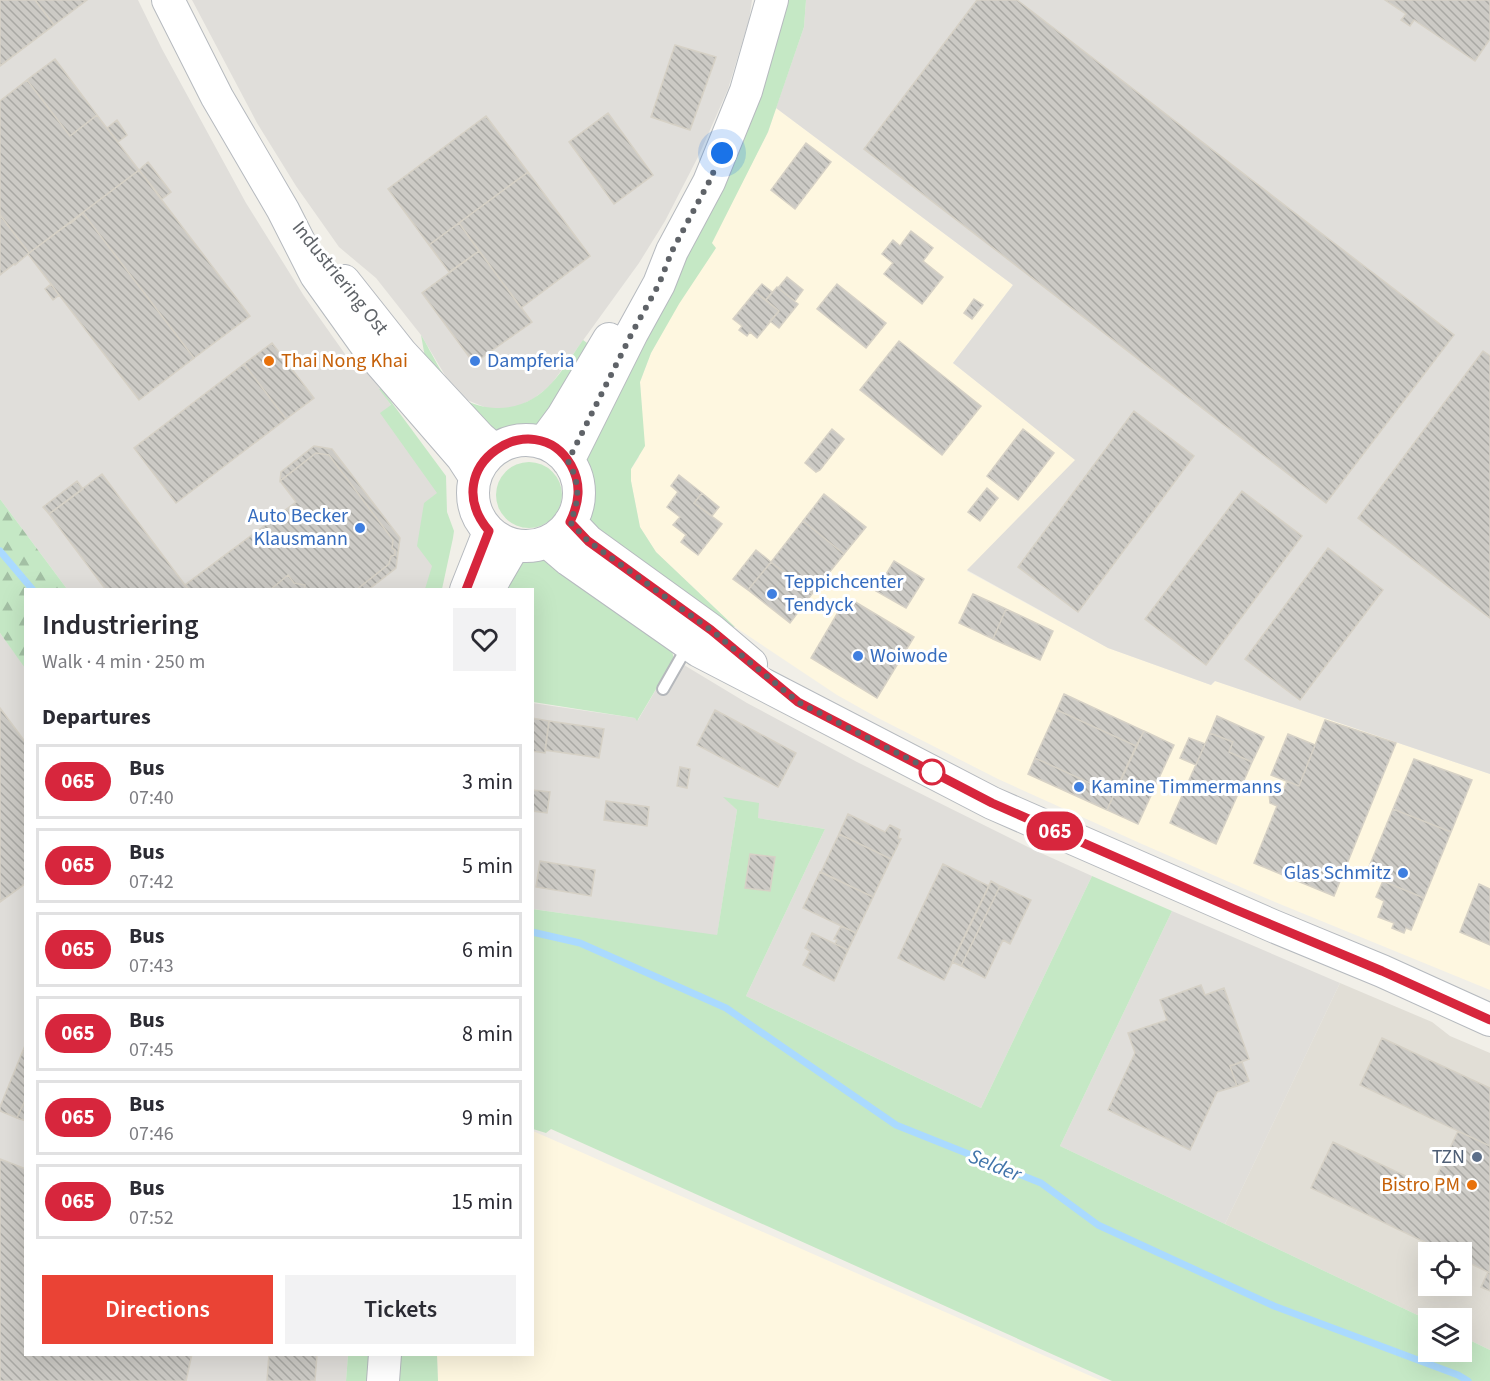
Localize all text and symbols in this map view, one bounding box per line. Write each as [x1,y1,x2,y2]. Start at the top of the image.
your location [707,138,737,168]
street label: Industriering Ost [285,215,395,341]
place label: Thai Nong Khai [281,347,408,375]
place label: Dampferia [487,347,575,375]
marker: Thai Nong Khai [262,354,276,368]
marker: Dampferia [468,354,482,368]
place label: Auto Becker Klausmann [248,502,348,553]
marker: Auto Becker Klausmann [353,521,367,535]
place label: Teppichcenter Tendyck [784,568,903,619]
marker: Teppichcenter Tendyck [765,587,779,601]
text: Industriering [42,605,199,645]
button: heart [453,608,516,671]
place label: Woiwode [870,642,948,670]
text: Walk · 4 min · 250 m [42,648,205,676]
marker: Woiwode [851,649,865,663]
text: Departures [42,701,151,733]
text: Bus [129,752,165,784]
unlabelled marker [919,759,945,785]
text: 065 [61,766,95,796]
text: 3 min [462,766,513,798]
place label: Kamine Timmermanns [1091,773,1282,801]
marker: Kamine Timmermanns [1072,780,1086,794]
text: 07:40 [129,784,174,812]
line badge: 065 [1020,812,1090,850]
text: 065 [1038,816,1072,846]
text: Bus [129,836,165,868]
text: 065 [61,850,95,880]
text: 5 min [462,850,513,882]
place label: Glas Schmitz [1284,859,1391,887]
marker: Glas Schmitz [1396,866,1410,880]
text: 07:42 [129,868,174,896]
text: Bus [129,920,165,952]
text: 065 [61,934,95,964]
text: 6 min [462,934,513,966]
text: 07:43 [129,952,174,980]
text: Bus [129,1004,165,1036]
text: 065 [61,1018,95,1048]
text: 8 min [462,1018,513,1050]
text: 07:45 [129,1036,174,1064]
text: Bus [129,1088,165,1120]
text: 065 [61,1102,95,1132]
text: 9 min [462,1102,513,1134]
text: 07:46 [129,1120,174,1148]
water label: Selder [964,1141,1027,1189]
place label: TZN [1432,1143,1465,1171]
marker: TZN [1470,1150,1484,1164]
place label: Bistro PM [1381,1171,1460,1199]
text: Bus [129,1172,165,1204]
marker: Bistro PM [1465,1178,1479,1192]
text: 065 [61,1186,95,1216]
text: 15 min [451,1186,513,1218]
text: 07:52 [129,1204,174,1232]
map controls [1418,1242,1472,1362]
button: locate [1418,1242,1472,1296]
button: Directions [42,1275,273,1344]
button: Tickets [285,1275,516,1344]
button: layers [1418,1308,1472,1362]

